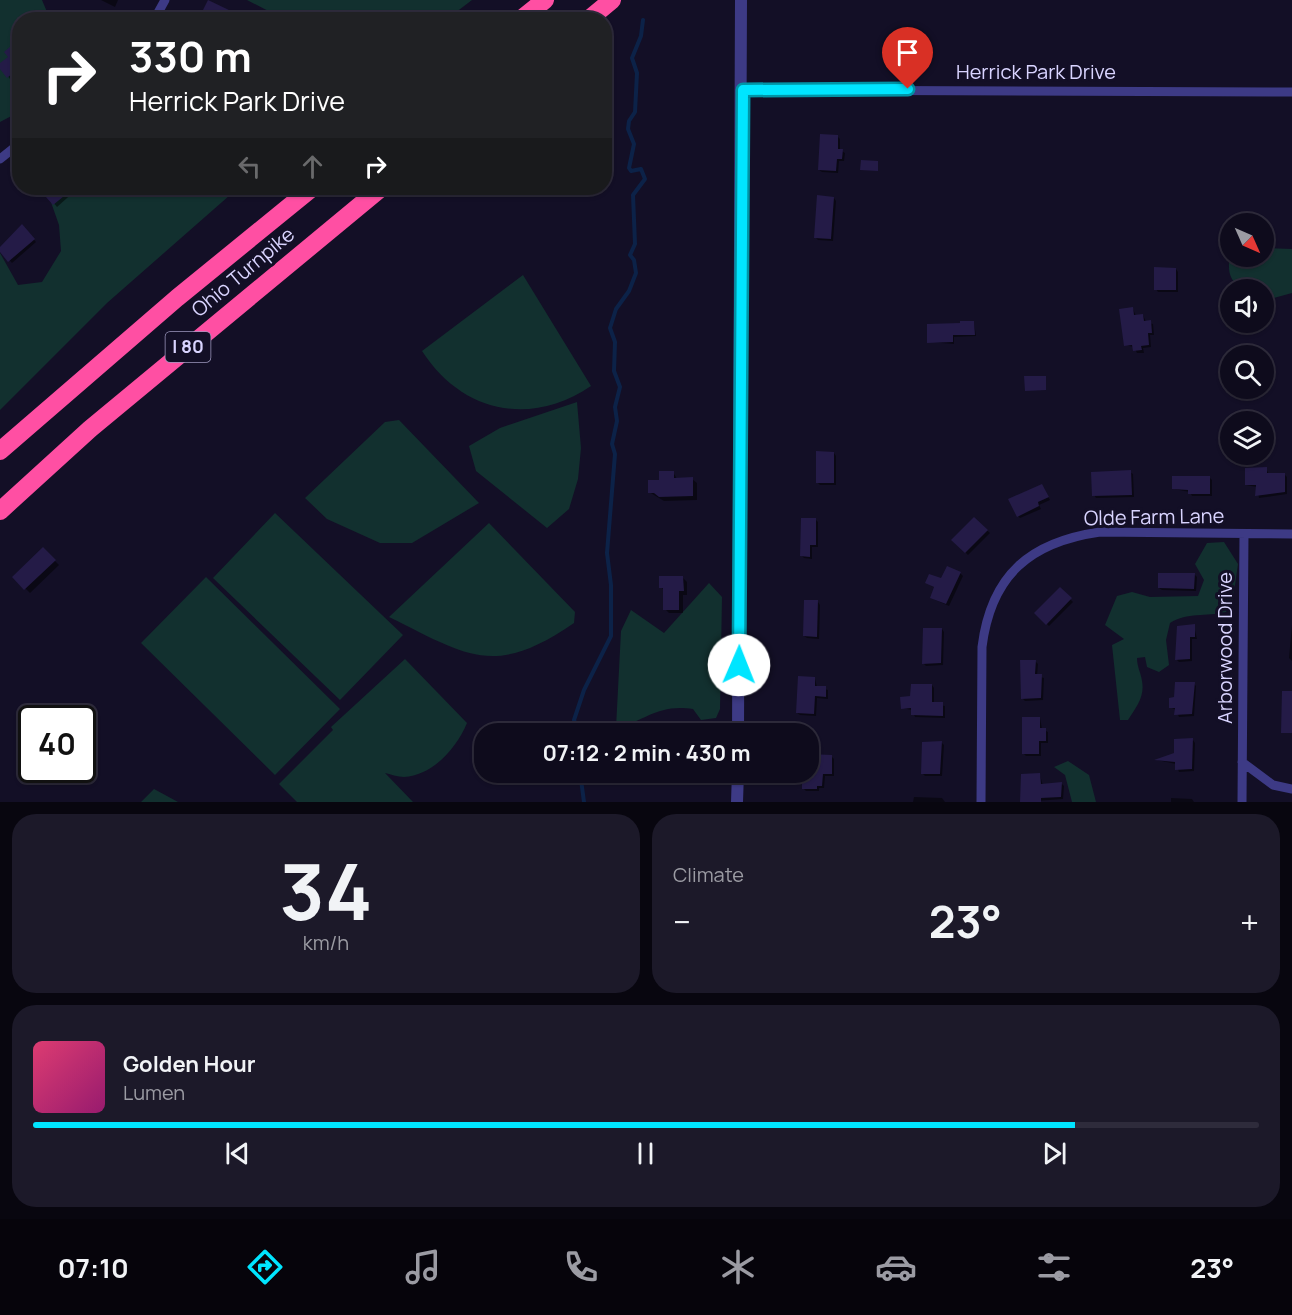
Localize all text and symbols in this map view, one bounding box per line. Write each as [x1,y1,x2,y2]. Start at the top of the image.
text: 330 m [129,27,252,85]
pin [882,27,933,89]
icon: right [30,36,108,114]
icon: arrive [891,36,924,69]
street label: Herrick Park Drive [956,58,1116,85]
text: Herrick Park Drive [129,82,345,119]
icon: left [233,150,266,183]
icon: ahead [296,150,329,183]
icon: right [359,150,392,183]
north arrow [1220,213,1274,267]
map controls [1220,213,1274,465]
street label: Ohio Turnpike [185,221,300,323]
button: sound [1220,279,1274,333]
road number: I 80 [166,332,210,362]
button: search [1220,345,1274,399]
button: layers [1220,411,1274,465]
street label: Olde Farm Lane [1084,502,1224,531]
street label: Arborwood Drive [1211,572,1238,724]
position arrow [707,633,771,697]
speed limit sign: 40 [18,705,96,783]
text: 07:12 · 2 min · 430 m [543,738,750,768]
text: 34 [280,837,372,943]
text: Climate [673,861,744,888]
text: 23° [929,890,1002,952]
text: − [673,899,691,944]
text: + [1240,899,1259,944]
text: km/h [303,929,349,956]
text: Golden Hour [123,1049,256,1079]
text: Lumen [123,1079,185,1106]
icon: previous [221,1137,254,1170]
icon: pause [629,1137,662,1170]
icon: next [1038,1137,1071,1170]
icon: directions [244,1246,286,1288]
icon: music [402,1246,444,1288]
icon: phone [560,1246,602,1288]
icon: climate [717,1246,759,1288]
icon: car [875,1246,917,1288]
icon: filters [1033,1246,1075,1288]
text: 07:10 [58,1249,129,1286]
text: 23° [1190,1249,1234,1286]

